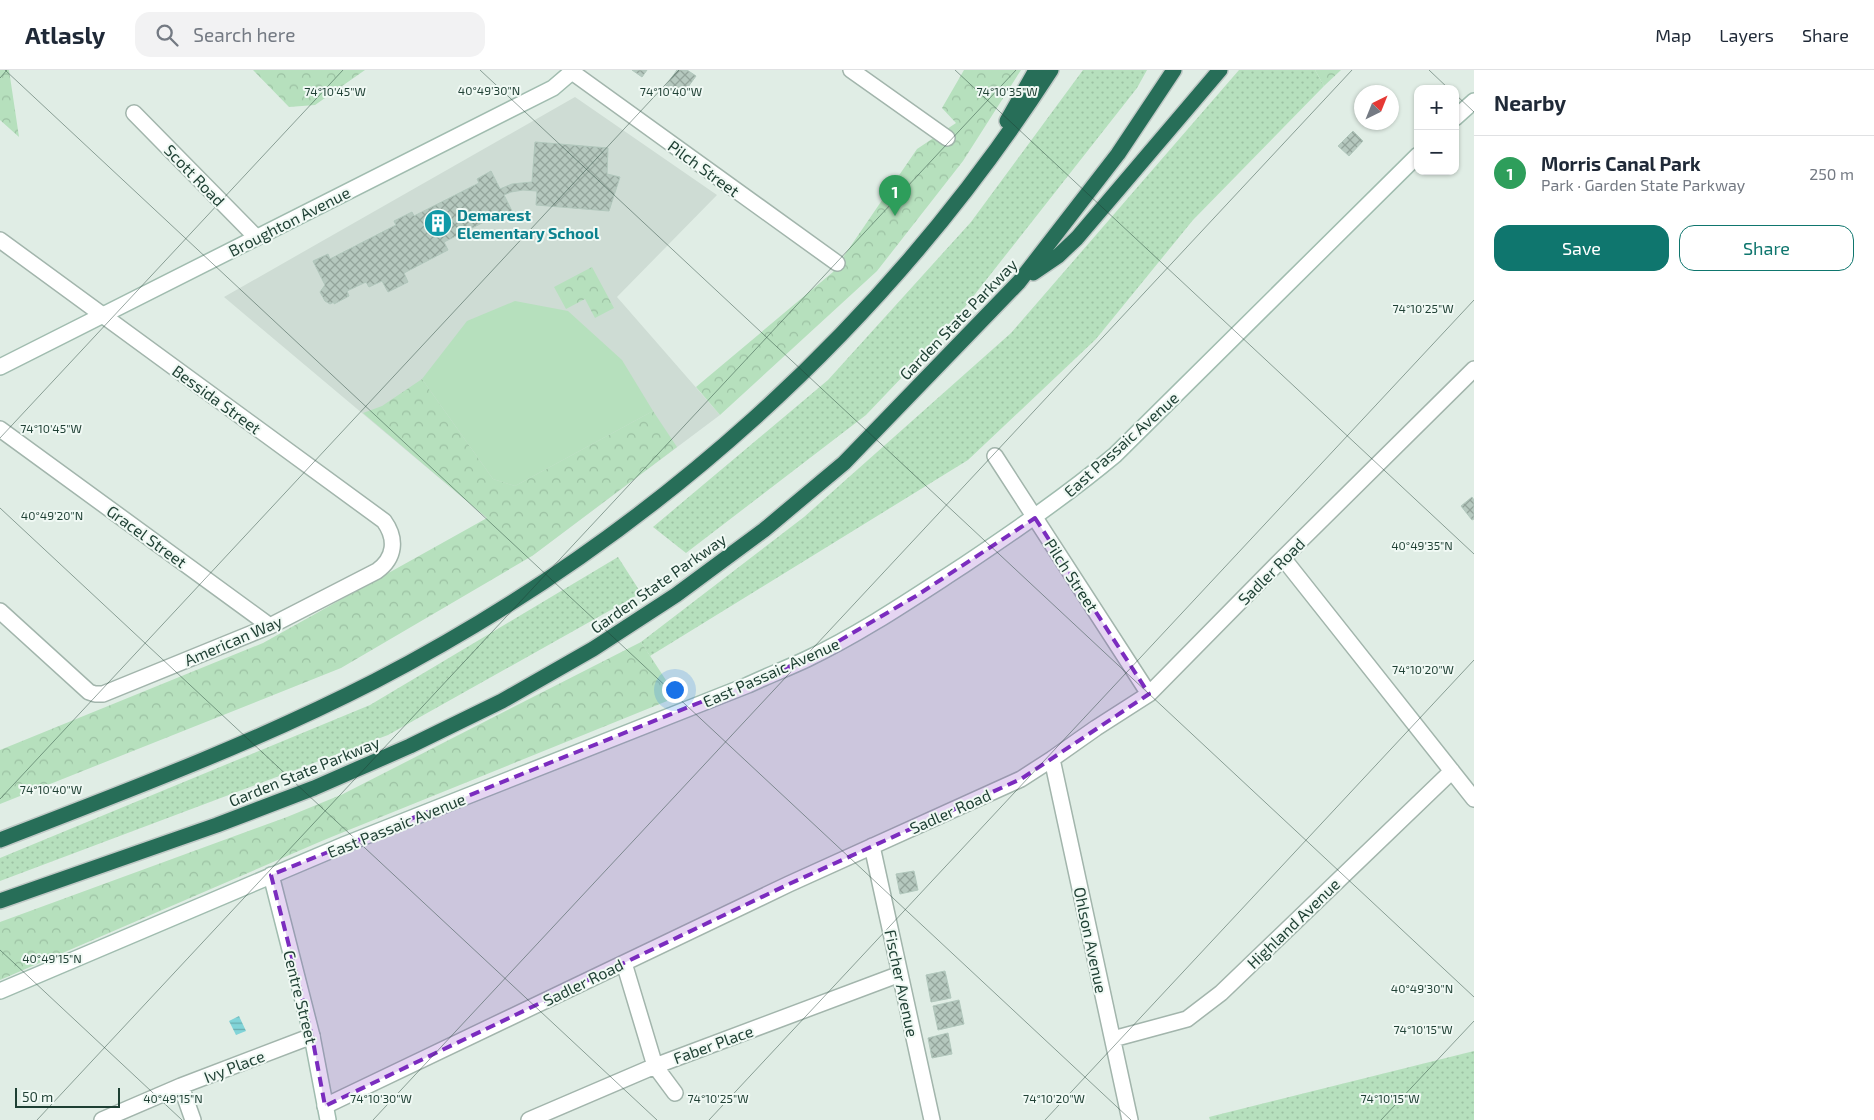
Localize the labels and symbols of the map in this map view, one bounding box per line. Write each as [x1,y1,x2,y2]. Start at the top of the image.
text: 40°49'30"N [458,83,520,97]
text: 74°10'45"W [304,84,366,98]
text: 74°10'40"W [640,84,702,98]
text: 74°10'35"W [976,84,1038,98]
north arrow [1354,85,1399,130]
street label: Pilch Street [665,136,743,200]
street label: Scott Road [161,140,229,210]
pin: 1 [879,175,911,216]
street label: Broughton Avenue [225,182,353,260]
place label: Demarest Elementary School [457,205,600,243]
building icon: Demarest Elementary School [423,208,453,238]
street label: Garden State Parkway [895,254,1021,383]
text: 74°10'25"W [1392,301,1454,315]
street label: Bessida Street [169,361,265,437]
street label: East Passaic Avenue [1060,388,1182,500]
text: 74°10'45"W [20,421,82,435]
street label: Gracel Street [103,501,191,571]
text: 40°49'20"N [21,508,83,522]
street label: Garden State Parkway [587,529,730,637]
street label: Sadler Road [1234,534,1308,608]
street label: Pilch Street [1041,535,1103,615]
text: 40°49'35"N [1391,538,1453,552]
street label: American Way [181,611,285,669]
street label: East Passaic Avenue [700,633,842,711]
text: 74°10'20"W [1392,662,1454,676]
your location [662,677,688,703]
street label: Garden State Parkway [226,732,383,810]
text: 74°10'40"W [20,782,82,796]
street label: Sadler Road [906,785,994,837]
street label: East Passaic Avenue [324,789,468,861]
street label: Highland Avenue [1243,874,1343,972]
street label: Ohlson Avenue [1070,885,1112,995]
street label: Fischer Avenue [881,928,923,1038]
street label: Centre Street [280,948,322,1046]
text: 40°49'15"N [22,951,82,965]
street label: Sadler Road [540,954,626,1010]
text: 40°49'30"N [1391,981,1453,995]
street label: Faber Place [670,1021,756,1067]
text: 74°10'15"W [1393,1022,1453,1036]
street label: Ivy Place [201,1046,267,1086]
scale bar [15,1085,120,1108]
text: 40°49'15"N [143,1091,203,1105]
text: 74°10'30"W [350,1091,412,1105]
text: 74°10'25"W [687,1091,749,1105]
text: 74°10'20"W [1023,1091,1085,1105]
text: 74°10'15"W [1360,1091,1420,1105]

